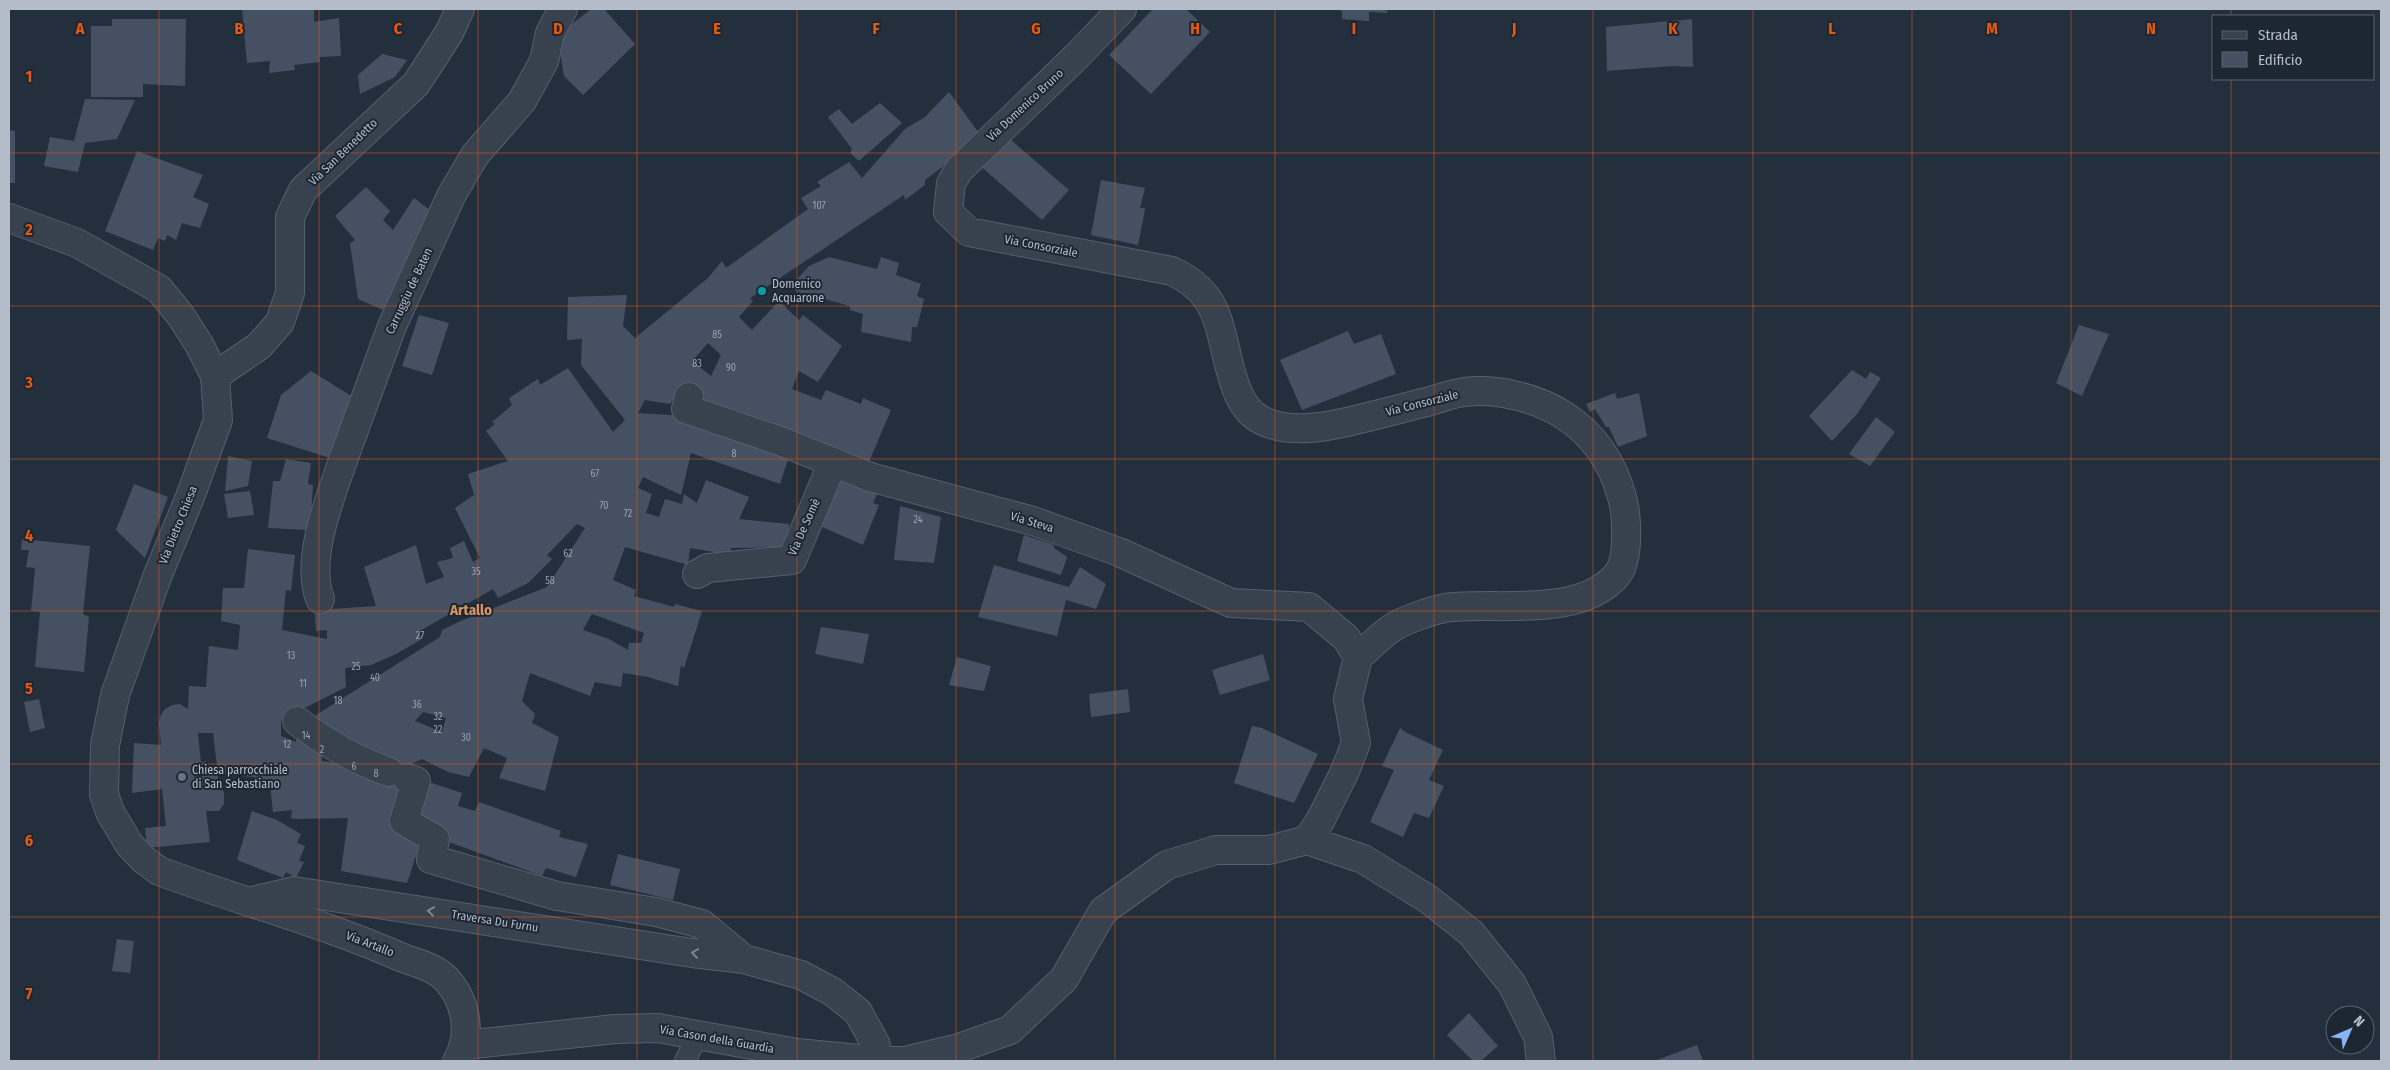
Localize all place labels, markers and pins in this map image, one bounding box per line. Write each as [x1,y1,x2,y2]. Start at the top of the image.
place label: Domenico Acquarone [772,277,824,305]
marker: Domenico Acquarone [756,285,768,297]
place label: Chiesa parrocchiale di San Sebastiano [192,763,288,791]
marker: Chiesa parrocchiale di San Sebastiano [176,771,188,783]

